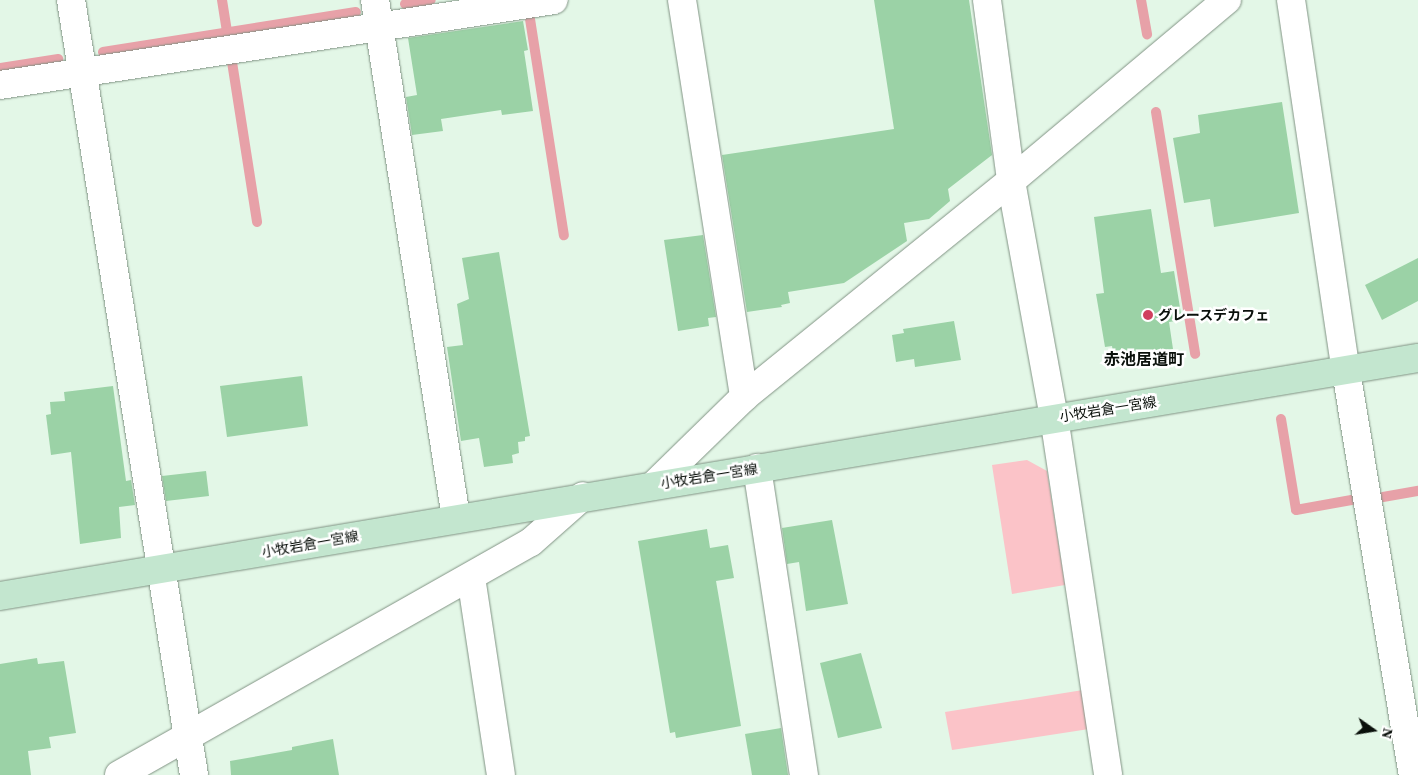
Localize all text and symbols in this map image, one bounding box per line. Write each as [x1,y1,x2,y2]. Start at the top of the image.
place label: グレースデカフェ [1158,307,1270,323]
marker: グレースデカフェ [1142,309,1154,321]
district label: 赤池居道町 [1104,349,1184,369]
street label: 小牧岩倉一宮線 [1058,393,1158,425]
street label: 小牧岩倉一宮線 [659,460,759,492]
street label: 小牧岩倉一宮線 [260,527,360,561]
north arrow [1348,705,1398,755]
text: N [1377,726,1399,741]

